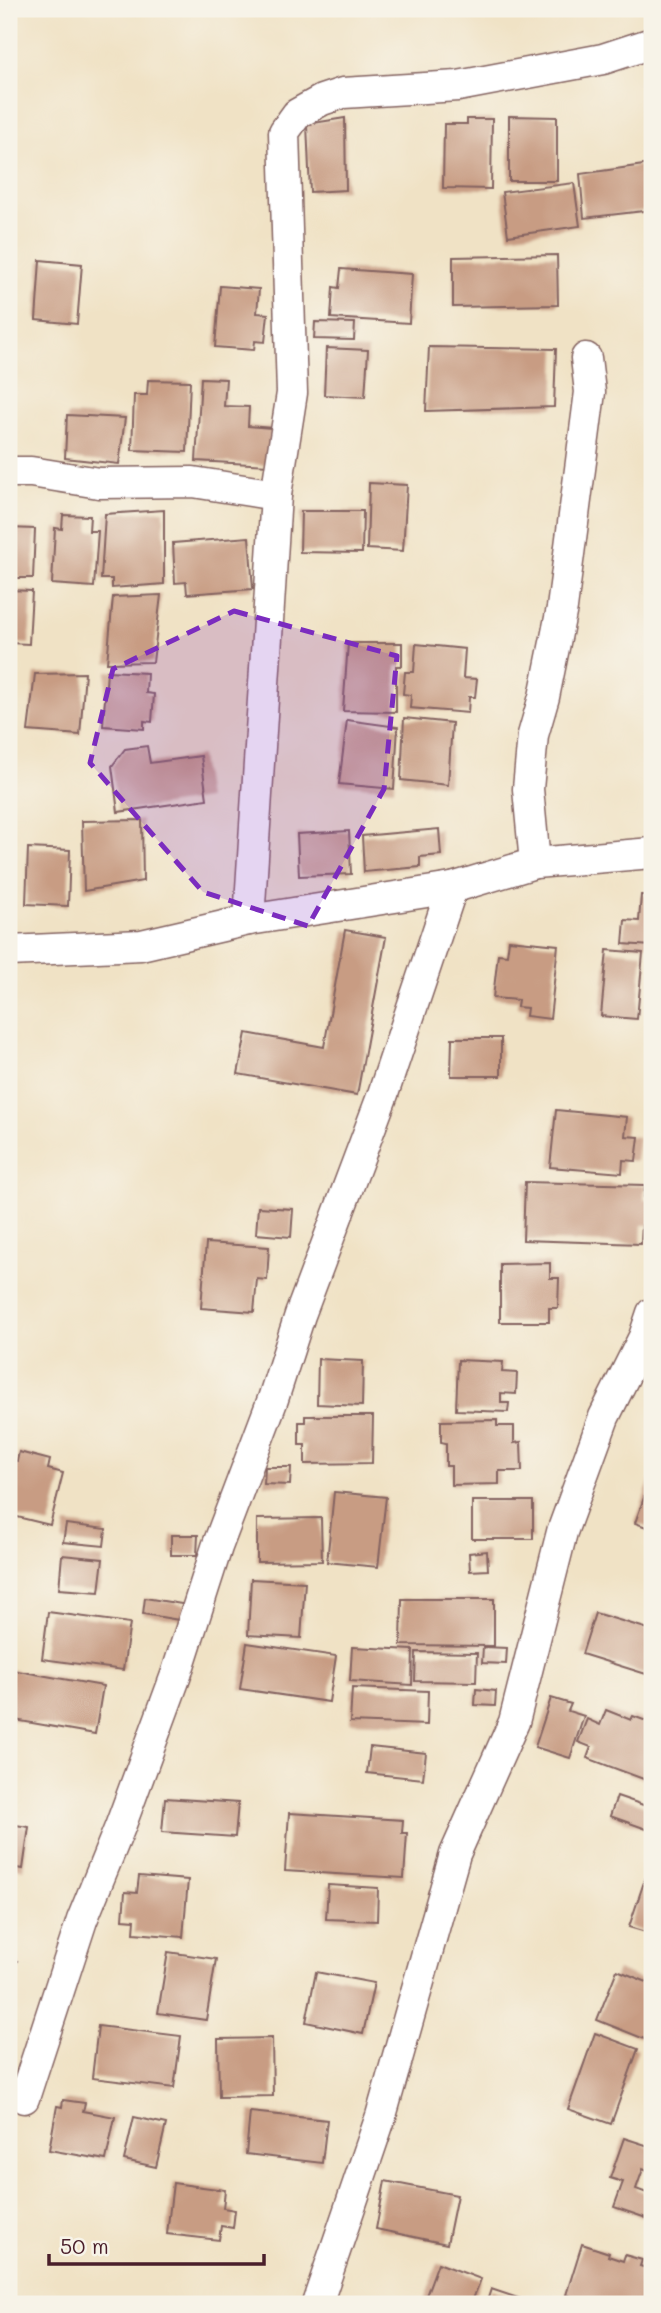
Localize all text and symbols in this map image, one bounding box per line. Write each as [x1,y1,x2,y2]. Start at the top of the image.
scale bar [49,2222,264,2266]
text: 50 m [60,2232,109,2259]

